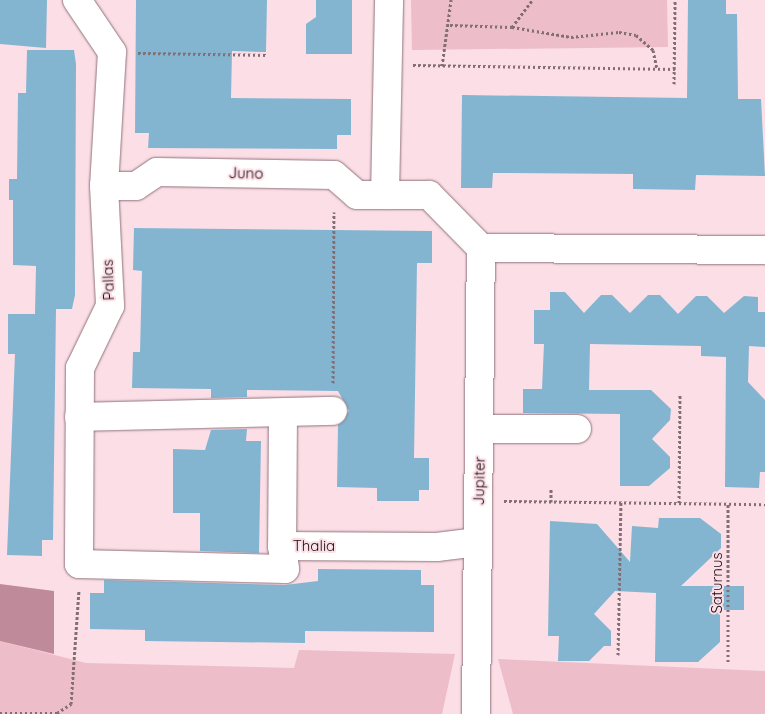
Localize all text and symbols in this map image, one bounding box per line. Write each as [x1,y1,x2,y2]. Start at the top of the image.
street label: Juno [228,164,264,182]
street label: Pallas [98,259,118,301]
street label: Jupiter [470,457,488,505]
street label: Thalia [293,537,335,555]
street label: Saturnus [708,552,726,614]

